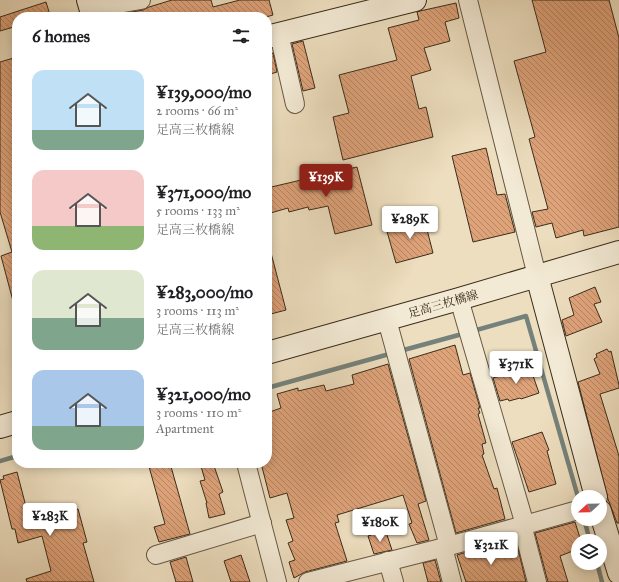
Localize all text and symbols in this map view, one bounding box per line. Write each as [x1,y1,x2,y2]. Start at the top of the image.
icon: filters [230,25,252,47]
text: 6 homes [32,26,90,47]
text: ¥139,000/mo [156,82,251,103]
icon: home [64,86,112,134]
text: 2 rooms · 66 m² [156,103,238,119]
text: 足高三枚橋線 [156,122,234,138]
pin: ¥139K [298,164,354,198]
text: ¥139K [308,169,344,185]
text: ¥371,000/mo [156,182,251,203]
icon: home [64,186,112,234]
text: 5 rooms · 133 m² [156,203,240,219]
pin: ¥289K [382,206,438,240]
text: ¥289K [391,211,429,227]
text: 足高三枚橋線 [156,222,234,238]
text: ¥283,000/mo [156,282,253,303]
icon: home [64,286,112,334]
street label: 足高三枚橋線 [406,287,480,321]
text: 3 rooms · 113 m² [156,303,239,319]
text: 足高三枚橋線 [156,322,234,338]
pin: ¥371K [488,351,544,385]
text: ¥371K [498,356,534,372]
text: ¥321,000/mo [156,384,251,405]
icon: home [64,386,112,434]
text: 3 rooms · 110 m² [156,405,241,421]
text: Apartment [156,421,214,437]
north arrow [571,490,607,526]
map controls [571,490,607,570]
pin: ¥283K [22,503,78,537]
text: ¥283K [32,508,68,524]
pin: ¥180K [352,509,408,543]
text: ¥180K [361,514,399,530]
pin: ¥321K [463,532,519,566]
button: layers [571,534,607,570]
text: ¥321K [474,537,508,553]

